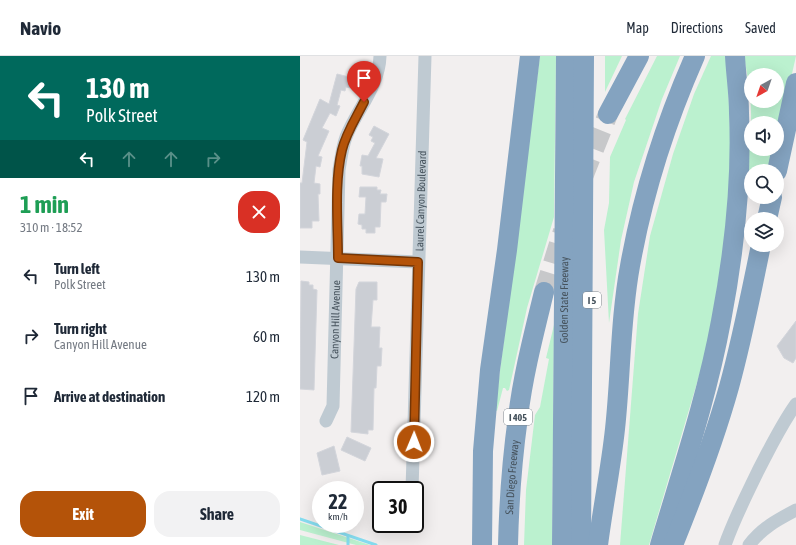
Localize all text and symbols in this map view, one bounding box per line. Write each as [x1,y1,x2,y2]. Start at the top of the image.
text: Navio [20,17,61,39]
text: Map [626,20,649,36]
text: Directions [671,20,723,36]
text: Saved [745,20,776,36]
pin [347,61,381,102]
icon: arrive [353,67,375,89]
north arrow [744,68,784,108]
map controls [744,68,784,252]
icon: left [20,72,72,124]
text: 130 m [86,72,149,104]
text: Polk Street [86,105,158,126]
button: sound [744,116,784,156]
icon: left [76,148,98,170]
icon: ahead [118,148,140,170]
icon: ahead [160,148,182,170]
icon: right [202,148,224,170]
street label: Laurel Canyon Boulevard [413,151,428,252]
button: search [744,164,784,204]
text: 1 min [20,191,69,218]
button: close [238,191,280,233]
button: layers [744,212,784,252]
text: 310 m · 18:52 [20,220,83,235]
street label: Golden State Freeway [558,256,570,343]
text: Turn left [54,260,100,277]
icon: left [20,265,42,287]
text: 130 m [246,268,280,285]
text: Polk Street [54,277,106,292]
street label: Canyon Hill Avenue [328,280,342,359]
road number: I 5 [583,292,601,308]
text: Turn right [54,320,107,337]
icon: right [20,325,42,347]
text: 60 m [253,328,280,345]
text: Canyon Hill Avenue [54,337,147,352]
icon: arrive [20,385,42,407]
text: Arrive at destination [54,388,165,405]
text: 120 m [246,388,280,405]
road number: I 405 [504,409,532,425]
position arrow [393,421,435,463]
street label: San Diego Freeway [503,439,521,515]
speed limit sign: 30 [372,481,424,533]
text: 22 [329,490,347,513]
button: Exit [20,491,146,537]
button: Share [154,491,280,537]
text: km/h [328,511,348,522]

